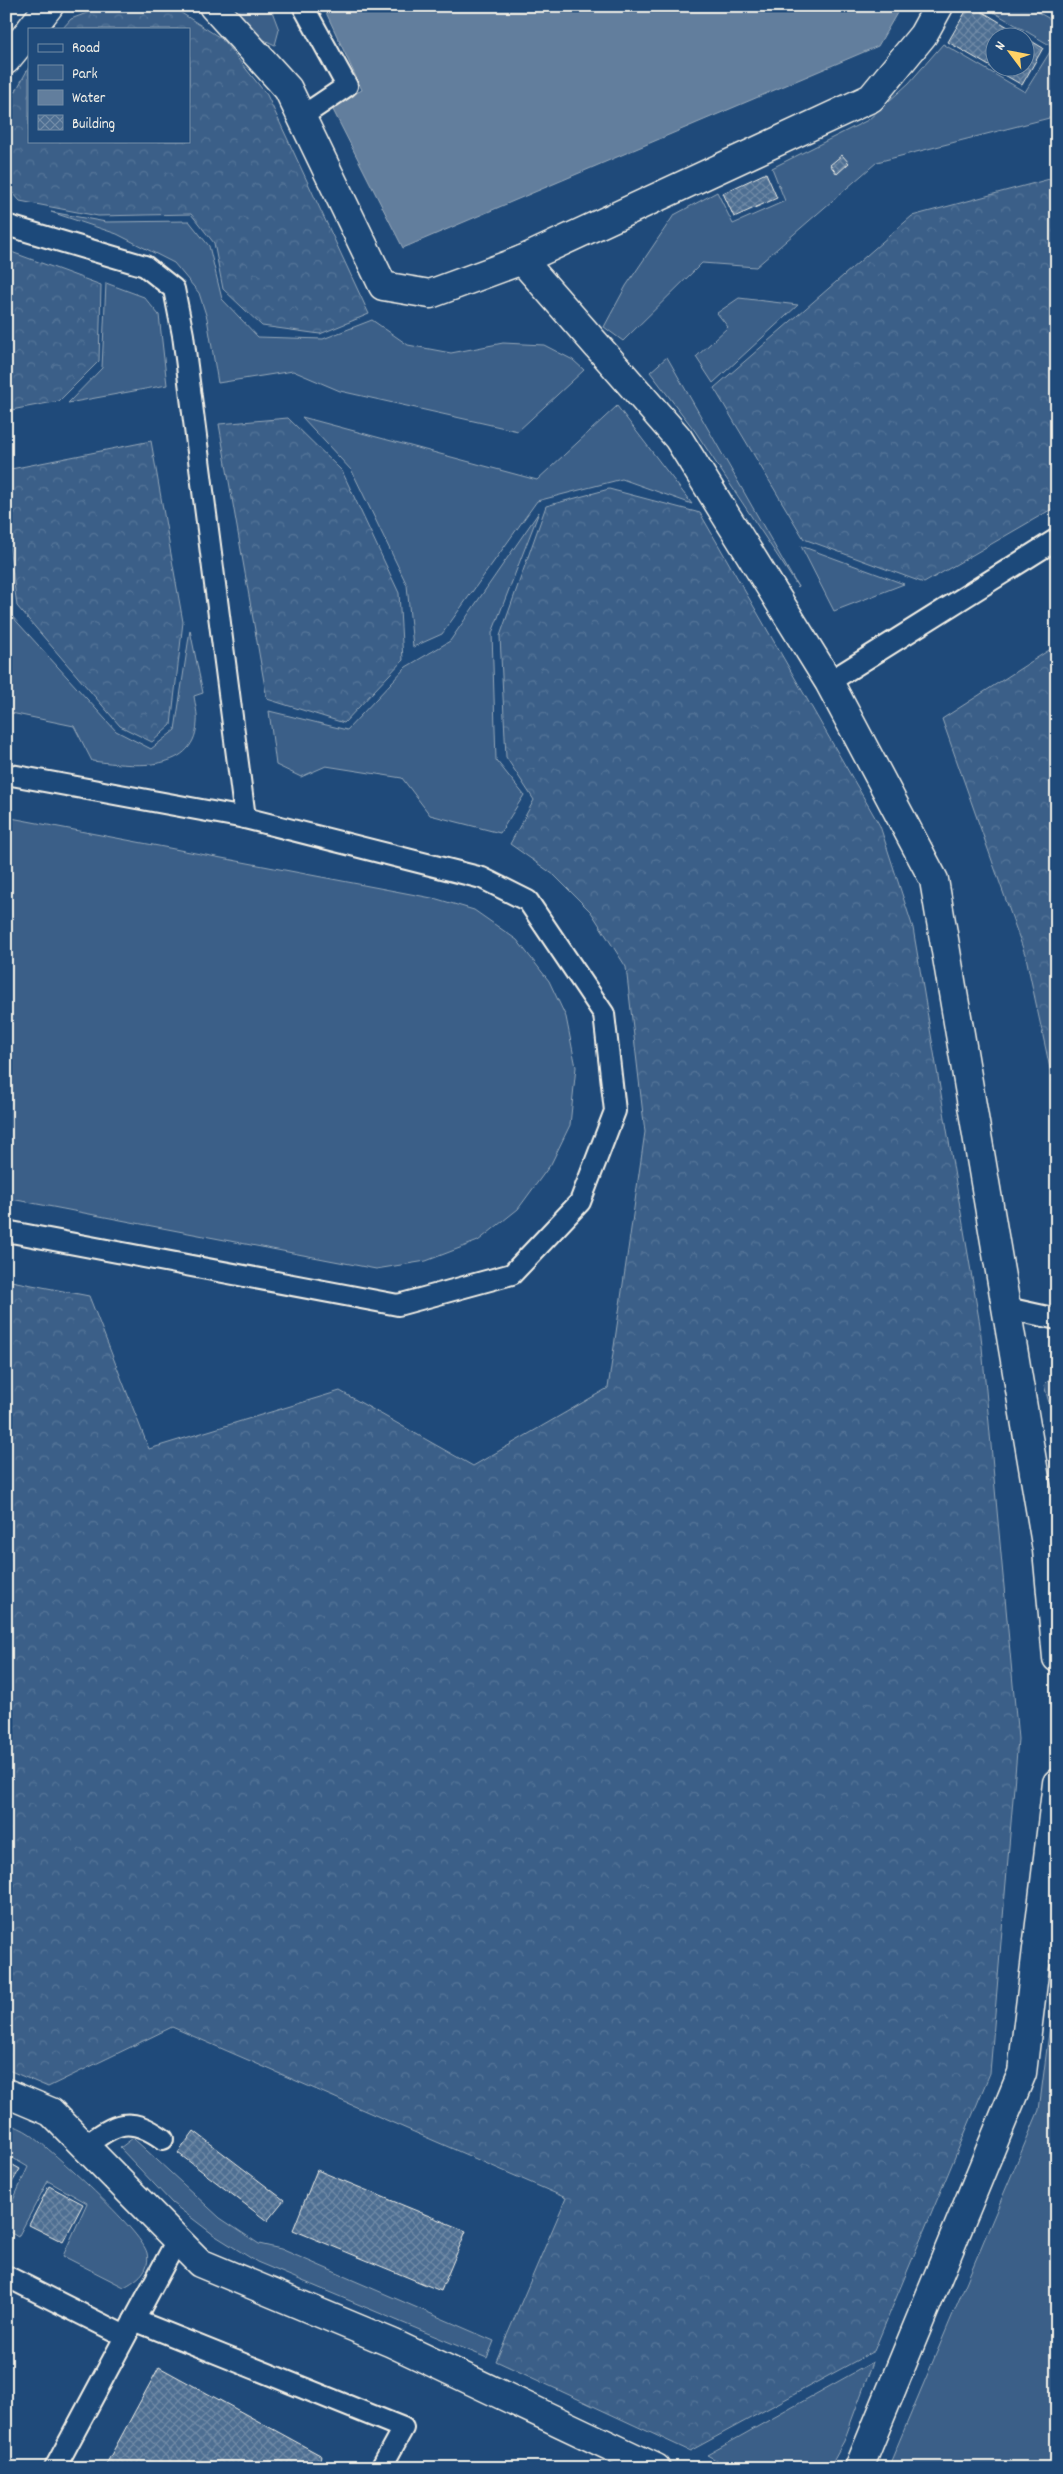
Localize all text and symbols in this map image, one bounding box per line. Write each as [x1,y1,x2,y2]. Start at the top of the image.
legend [28,28,190,142]
north arrow [986,28,1036,78]
text: Road [72,38,100,60]
text: N [990,38,1011,54]
text: Park [72,64,98,86]
text: Water [72,88,106,110]
text: Building [72,114,115,136]

